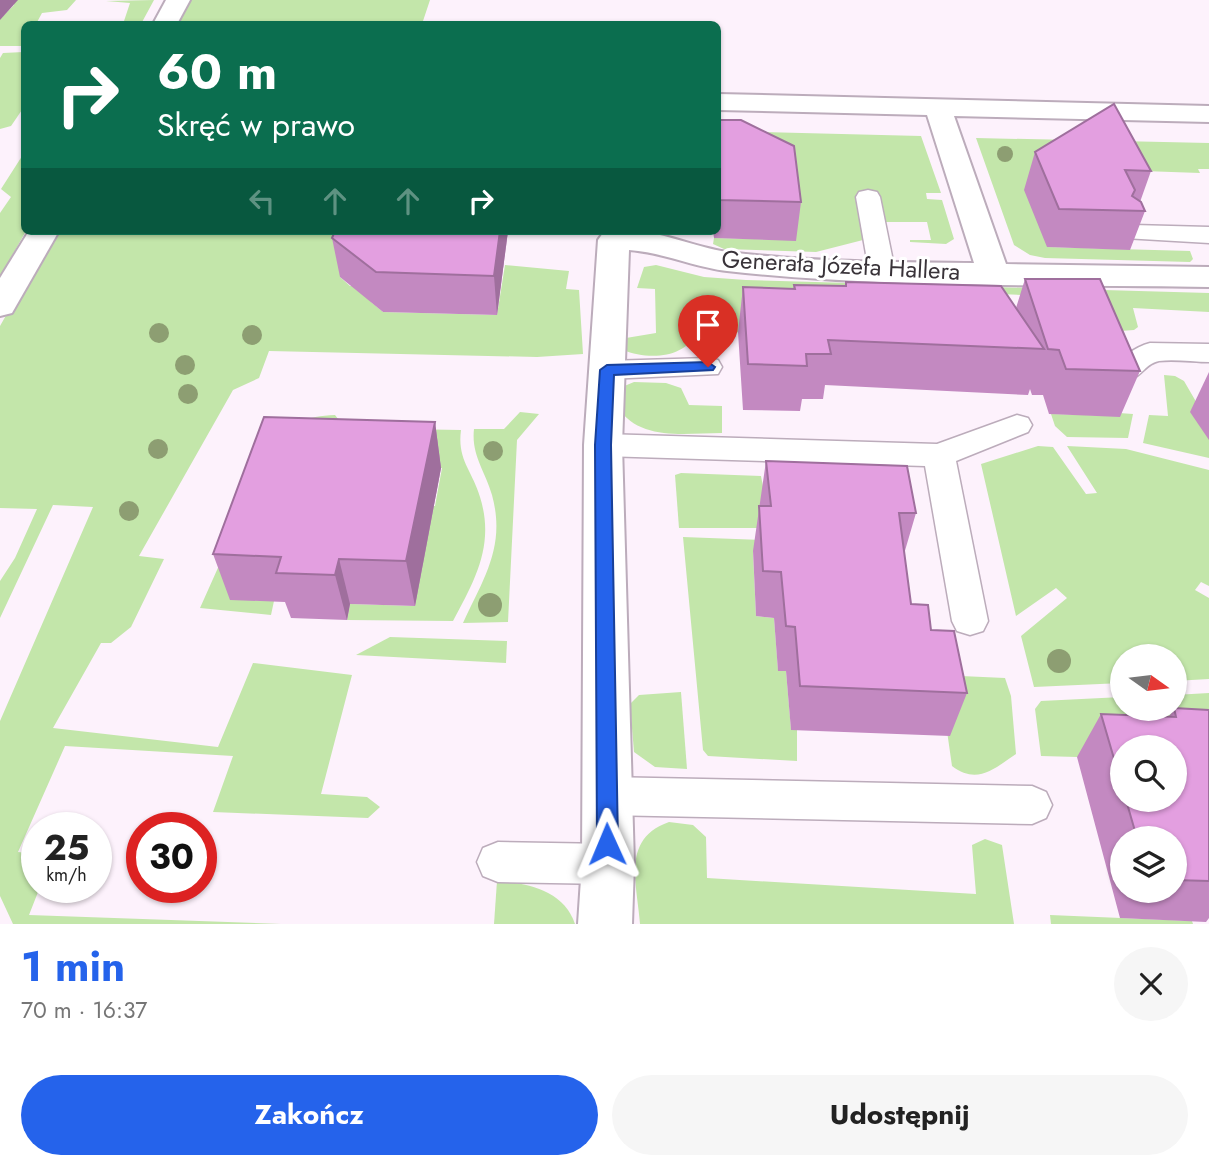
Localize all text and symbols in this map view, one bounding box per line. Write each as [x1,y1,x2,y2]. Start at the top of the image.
text: 60 m [157,37,277,107]
icon: right [42,49,133,140]
text: Skręć w prawo [157,102,355,148]
icon: left [243,182,281,220]
icon: ahead [316,182,354,220]
icon: ahead [389,182,427,220]
icon: right [462,182,500,220]
street label: Generała Józefa Hallera [721,241,961,289]
pin [678,295,738,367]
icon: arrive [689,306,727,344]
north arrow [1110,644,1186,721]
map controls [1110,644,1187,903]
button: search [1110,735,1187,812]
position arrow [570,807,644,881]
speed limit sign: 30 [126,812,217,903]
text: 25 [44,823,89,873]
button: layers [1110,826,1187,903]
text: km/h [46,862,87,888]
text: 1 min [21,936,125,997]
button: close [1114,947,1188,1021]
text: 70 m · 16:37 [21,993,147,1027]
button: Zakończ [21,1075,598,1155]
button: Udostępnij [612,1075,1188,1155]

